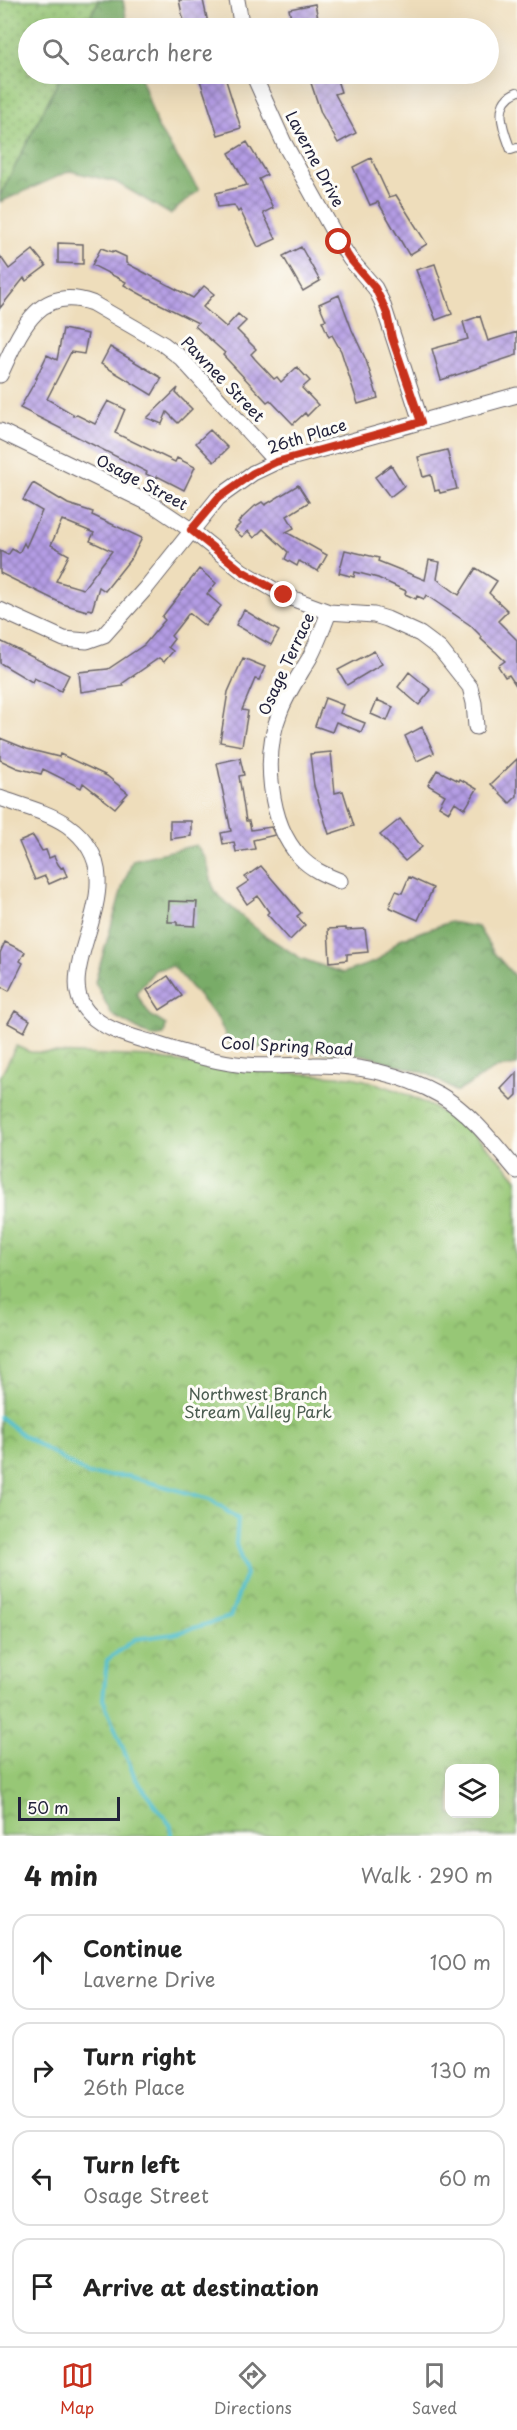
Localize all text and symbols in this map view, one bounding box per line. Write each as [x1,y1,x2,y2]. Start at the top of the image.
search box [18,18,499,84]
icon: search [39,35,72,68]
text: Search here [87,35,213,68]
street label: Laverne Drive [280,106,351,211]
route start [325,228,351,254]
street label: Pawnee Street [176,330,271,427]
street label: 26th Place [264,412,349,458]
street label: Osage Street [92,447,193,515]
route end [270,581,296,607]
street label: Osage Terrace [251,608,319,719]
street label: Cool Spring Road [220,1030,354,1060]
park label: Northwest Branch Stream Valley Park [184,1381,332,1423]
map controls [445,1764,499,1818]
button: layers [445,1764,499,1818]
scale bar [18,1794,120,1822]
text: 50 m [27,1795,68,1819]
text: 4 min [24,1856,98,1895]
text: Walk · 290 m [361,1860,493,1890]
text: Continue [83,1931,182,1964]
icon: ahead [26,1946,59,1979]
text: 100 m [430,1947,491,1977]
text: Laverne Drive [83,1964,215,1994]
text: Turn right [83,2039,196,2072]
icon: right [26,2054,59,2087]
text: 130 m [431,2055,491,2085]
text: 26th Place [83,2072,185,2102]
text: Turn left [83,2147,180,2180]
icon: left [26,2162,59,2195]
text: 60 m [439,2163,491,2193]
text: Osage Street [83,2180,209,2210]
icon: arrive [26,2270,59,2303]
text: Arrive at destination [83,2270,319,2303]
tab: Map [60,2359,94,2419]
tab: Directions [214,2359,292,2419]
tab: Saved [412,2359,457,2419]

